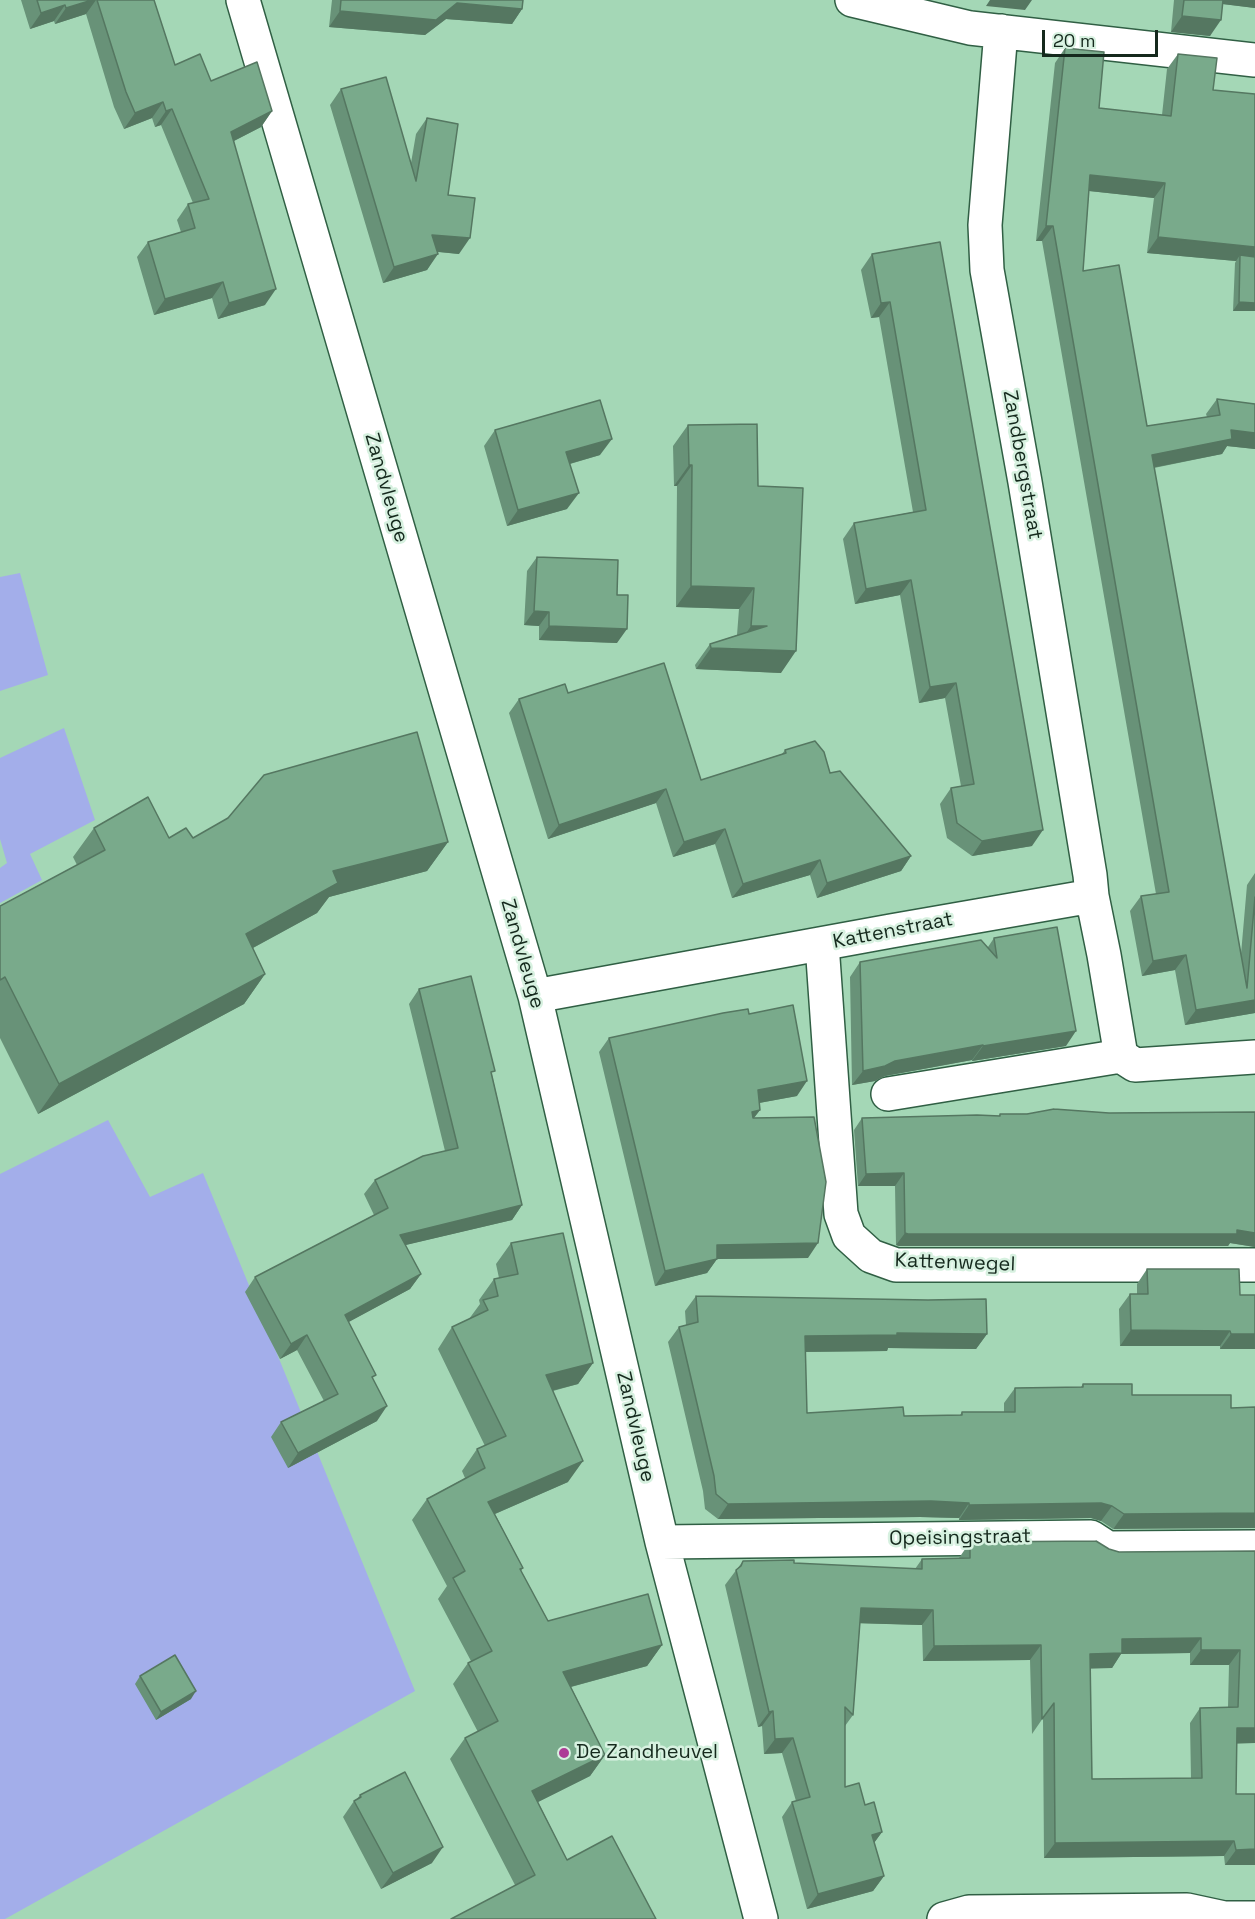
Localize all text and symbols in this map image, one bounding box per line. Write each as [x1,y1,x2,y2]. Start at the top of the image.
scale bar [1045,18,1160,56]
text: 20 m [1053,29,1096,52]
street label: Zandbergstraat [997,388,1047,542]
street label: Zandvleuge [359,431,413,545]
street label: Zandvleuge [495,897,549,1011]
street label: Kattenstraat [831,908,955,954]
street label: Kattenwegel [894,1249,1016,1277]
street label: Zandvleuge [611,1369,659,1485]
street label: Opeisingstraat [889,1525,1031,1551]
place label: De Zandheuvel [576,1741,718,1765]
marker: De Zandheuvel [557,1746,571,1760]

